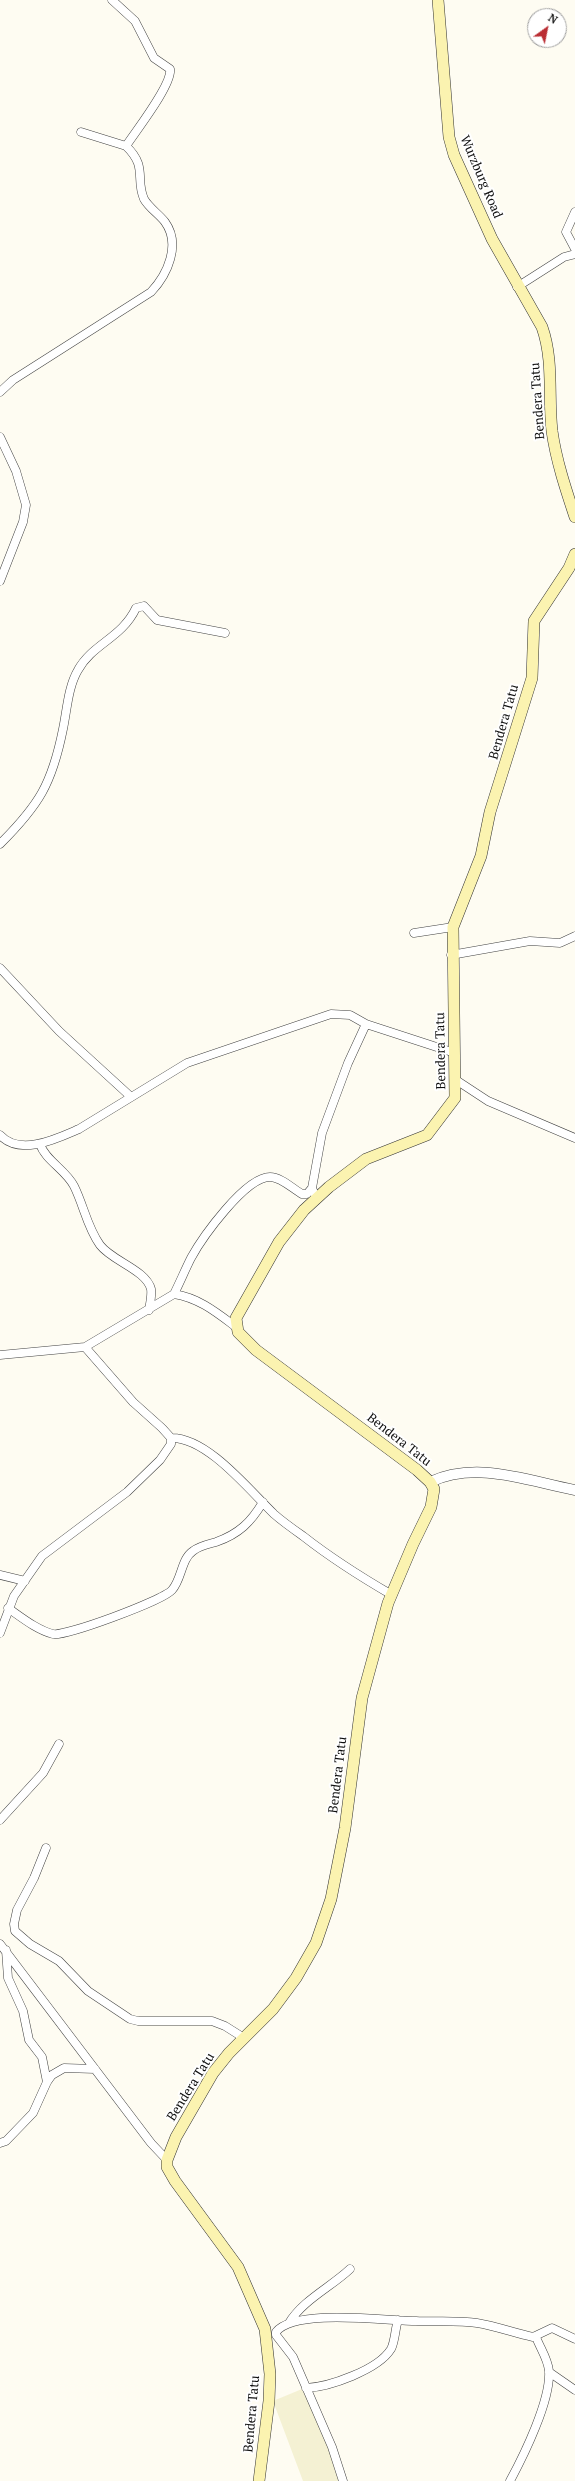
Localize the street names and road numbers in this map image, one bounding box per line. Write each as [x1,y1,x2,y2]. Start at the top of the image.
street label: Wurzburg Road [457,133,505,221]
street label: Bendera Tatu [528,362,548,440]
street label: Bendera Tatu [486,683,522,761]
street label: Bendera Tatu [433,1012,449,1090]
street label: Bendera Tatu [364,1410,434,1470]
street label: Bendera Tatu [326,1736,350,1814]
street label: Bendera Tatu [164,2050,218,2124]
street label: Bendera Tatu [241,2375,263,2453]

